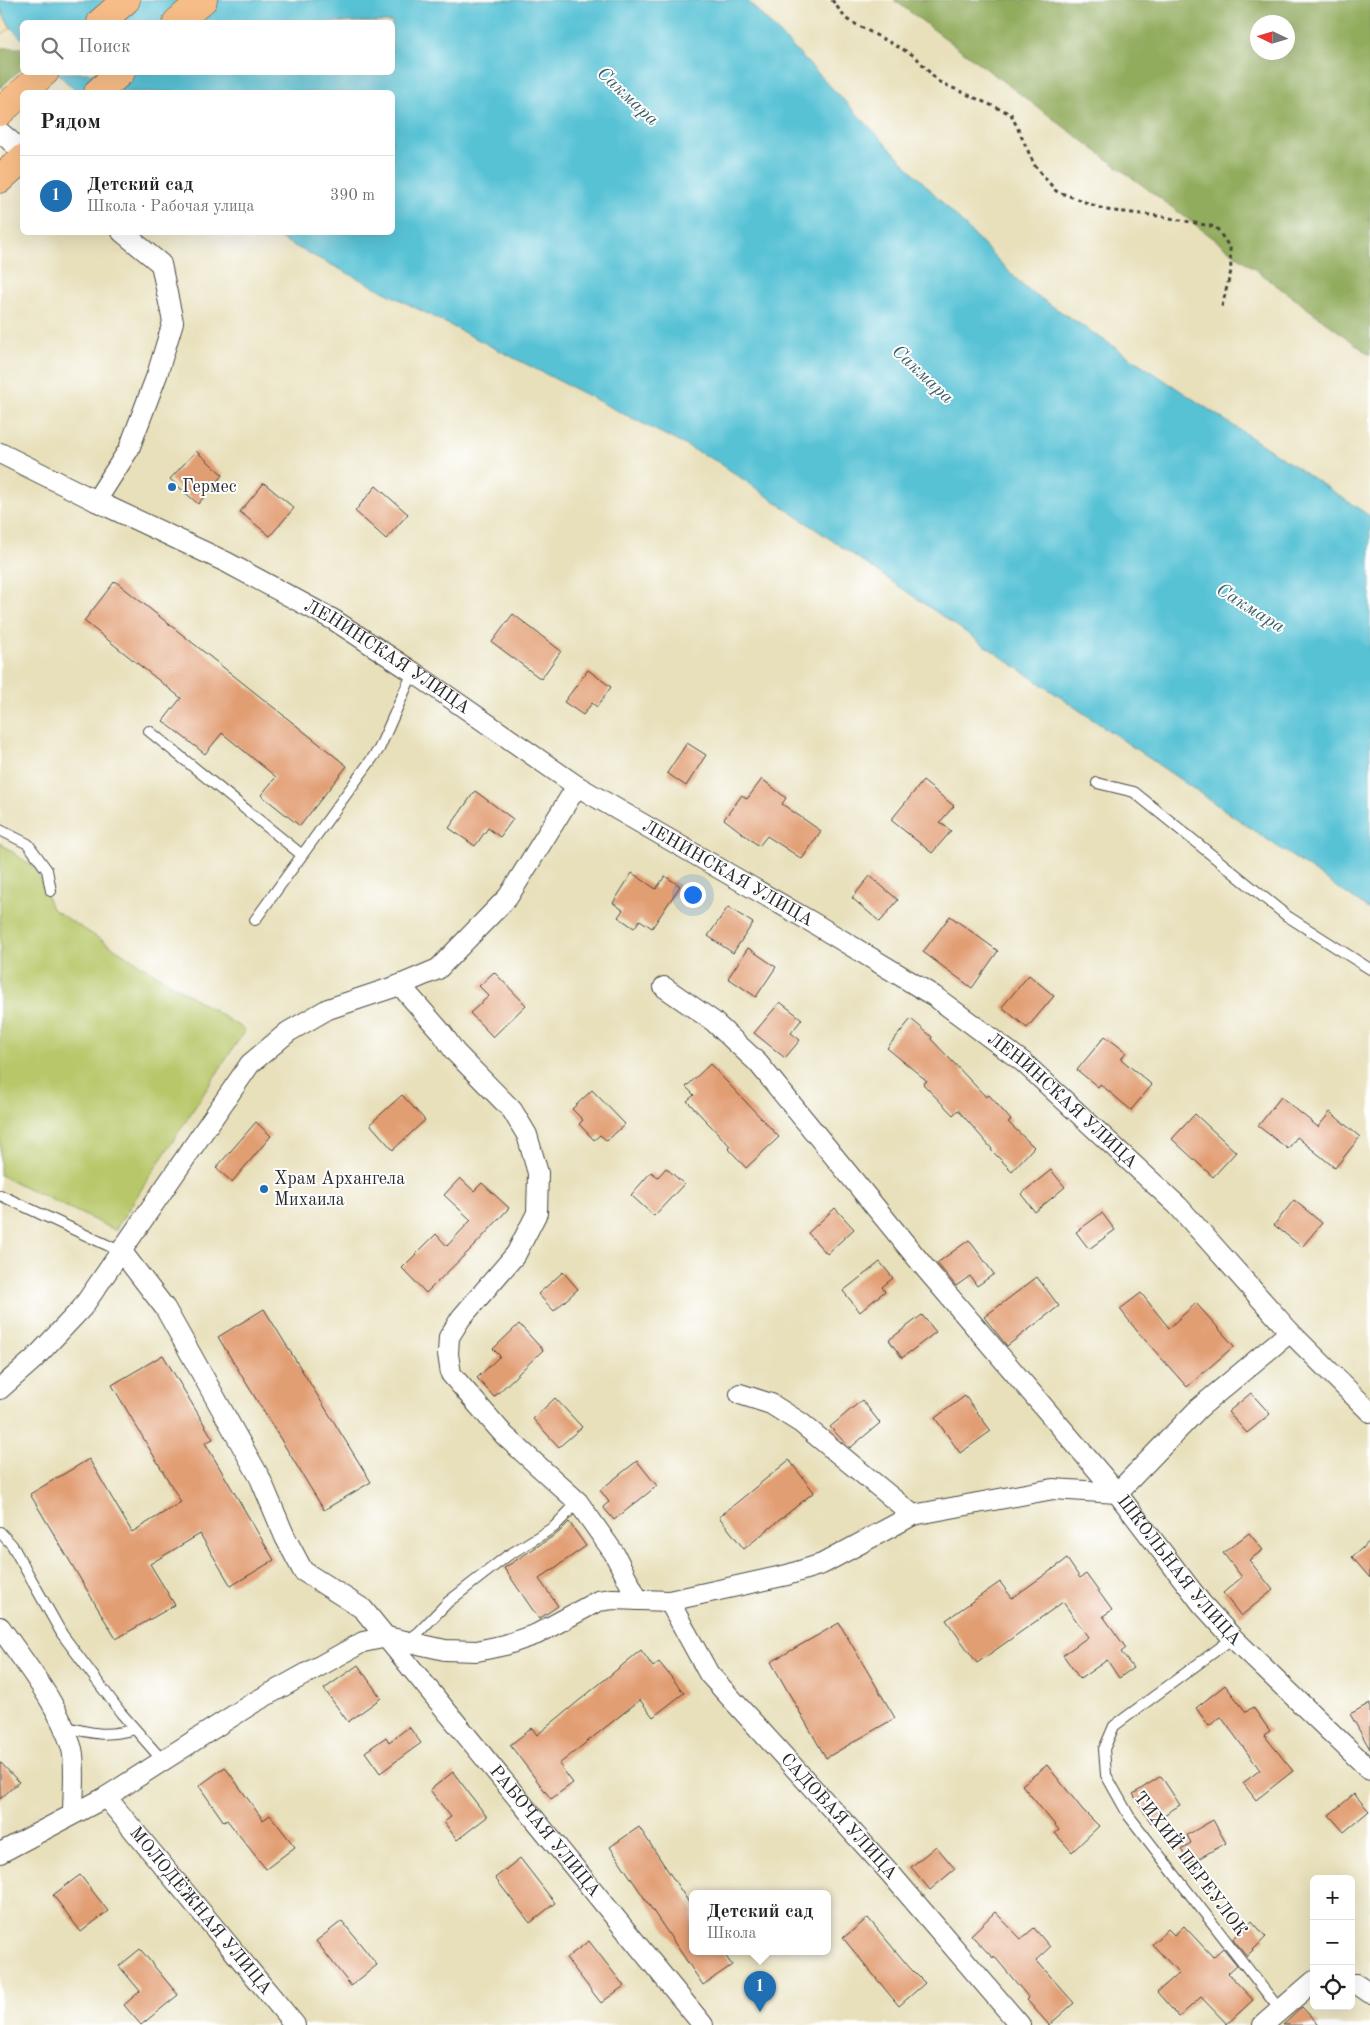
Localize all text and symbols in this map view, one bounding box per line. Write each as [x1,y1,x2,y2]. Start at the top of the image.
north arrow [1250,15,1295,60]
search box [20,20,395,75]
icon: search [38,34,66,62]
text: Поиск [78,38,130,57]
water label: Сакмара [592,64,662,130]
text: Рядом [40,112,101,133]
text: Детский сад [87,176,194,195]
text: 1 [51,188,61,204]
text: 390 m [330,188,375,204]
text: Школа · Рабочая улица [87,199,254,215]
water label: Сакмара [887,342,957,408]
place label: Гермес [182,478,237,496]
marker: Гермес [166,481,178,493]
water label: Сакмара [1212,581,1288,637]
street label: ЛЕНИНСКАЯ УЛИЦА [301,597,473,718]
street label: ЛЕНИНСКАЯ УЛИЦА [639,817,816,930]
your location [680,882,706,908]
street label: ЛЕНИНСКАЯ УЛИЦА [984,1030,1141,1172]
place label: Храм Архангела Михаила [274,1170,405,1209]
marker: Храм Архангела Михаила [258,1183,270,1195]
street label: ШКОЛЬНАЯ УЛИЦА [1113,1492,1244,1649]
street label: САДОВАЯ УЛИЦА [777,1750,900,1883]
street label: РАБОЧАЯ УЛИЦА [486,1762,604,1901]
street label: ТИХИЙ ПЕРЕУЛОК [1130,1786,1253,1940]
street label: МОЛОДЁЖНАЯ УЛИЦА [126,1824,275,1998]
map controls [1310,1875,1355,2010]
button: + [1310,1875,1355,1920]
popup [689,1890,831,1955]
text: Детский сад [707,1903,813,1922]
button: − [1310,1920,1355,1965]
text: Школа [707,1926,756,1942]
button: locate [1310,1965,1355,2010]
pin: 1 [744,1971,776,2012]

